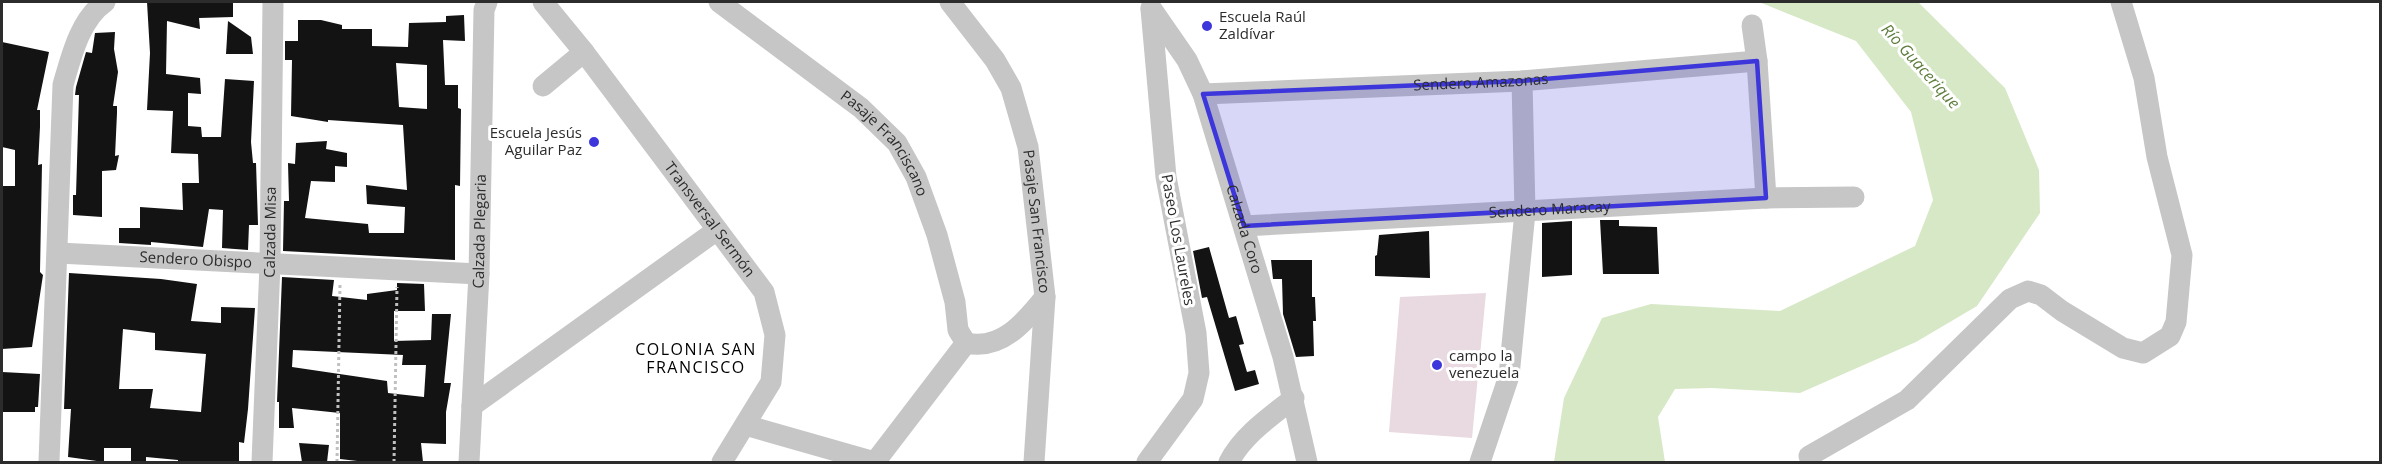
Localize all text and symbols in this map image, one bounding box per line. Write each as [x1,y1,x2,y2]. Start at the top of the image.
place label: Escuela Raúl Zaldívar [1219,6,1306,43]
marker: Escuela Raúl Zaldívar [1200,19,1214,33]
water label: Río Guacerique [1877,19,1965,113]
street label: Sendero Amazonas [1413,68,1549,94]
street label: Pasaje Franciscano [837,85,933,199]
place label: Escuela Jesús Aguilar Paz [490,122,582,159]
marker: Escuela Jesús Aguilar Paz [587,135,601,149]
street label: Pasaje San Francisco [1019,148,1056,294]
street label: Transversal Sermón [661,157,760,281]
street label: Paseo Los Laureles [1158,173,1200,307]
street label: Calzada Plegaria [467,174,490,289]
street label: Calzada Coro [1222,182,1268,276]
street label: Calzada Misa [258,186,280,278]
street label: Sendero Maracay [1488,195,1611,222]
street label: Sendero Obispo [139,246,253,272]
district label: COLONIA SAN FRANCISCO [635,338,757,378]
place label: campo la venezuela [1449,345,1519,382]
marker: campo la venezuela [1430,358,1444,372]

